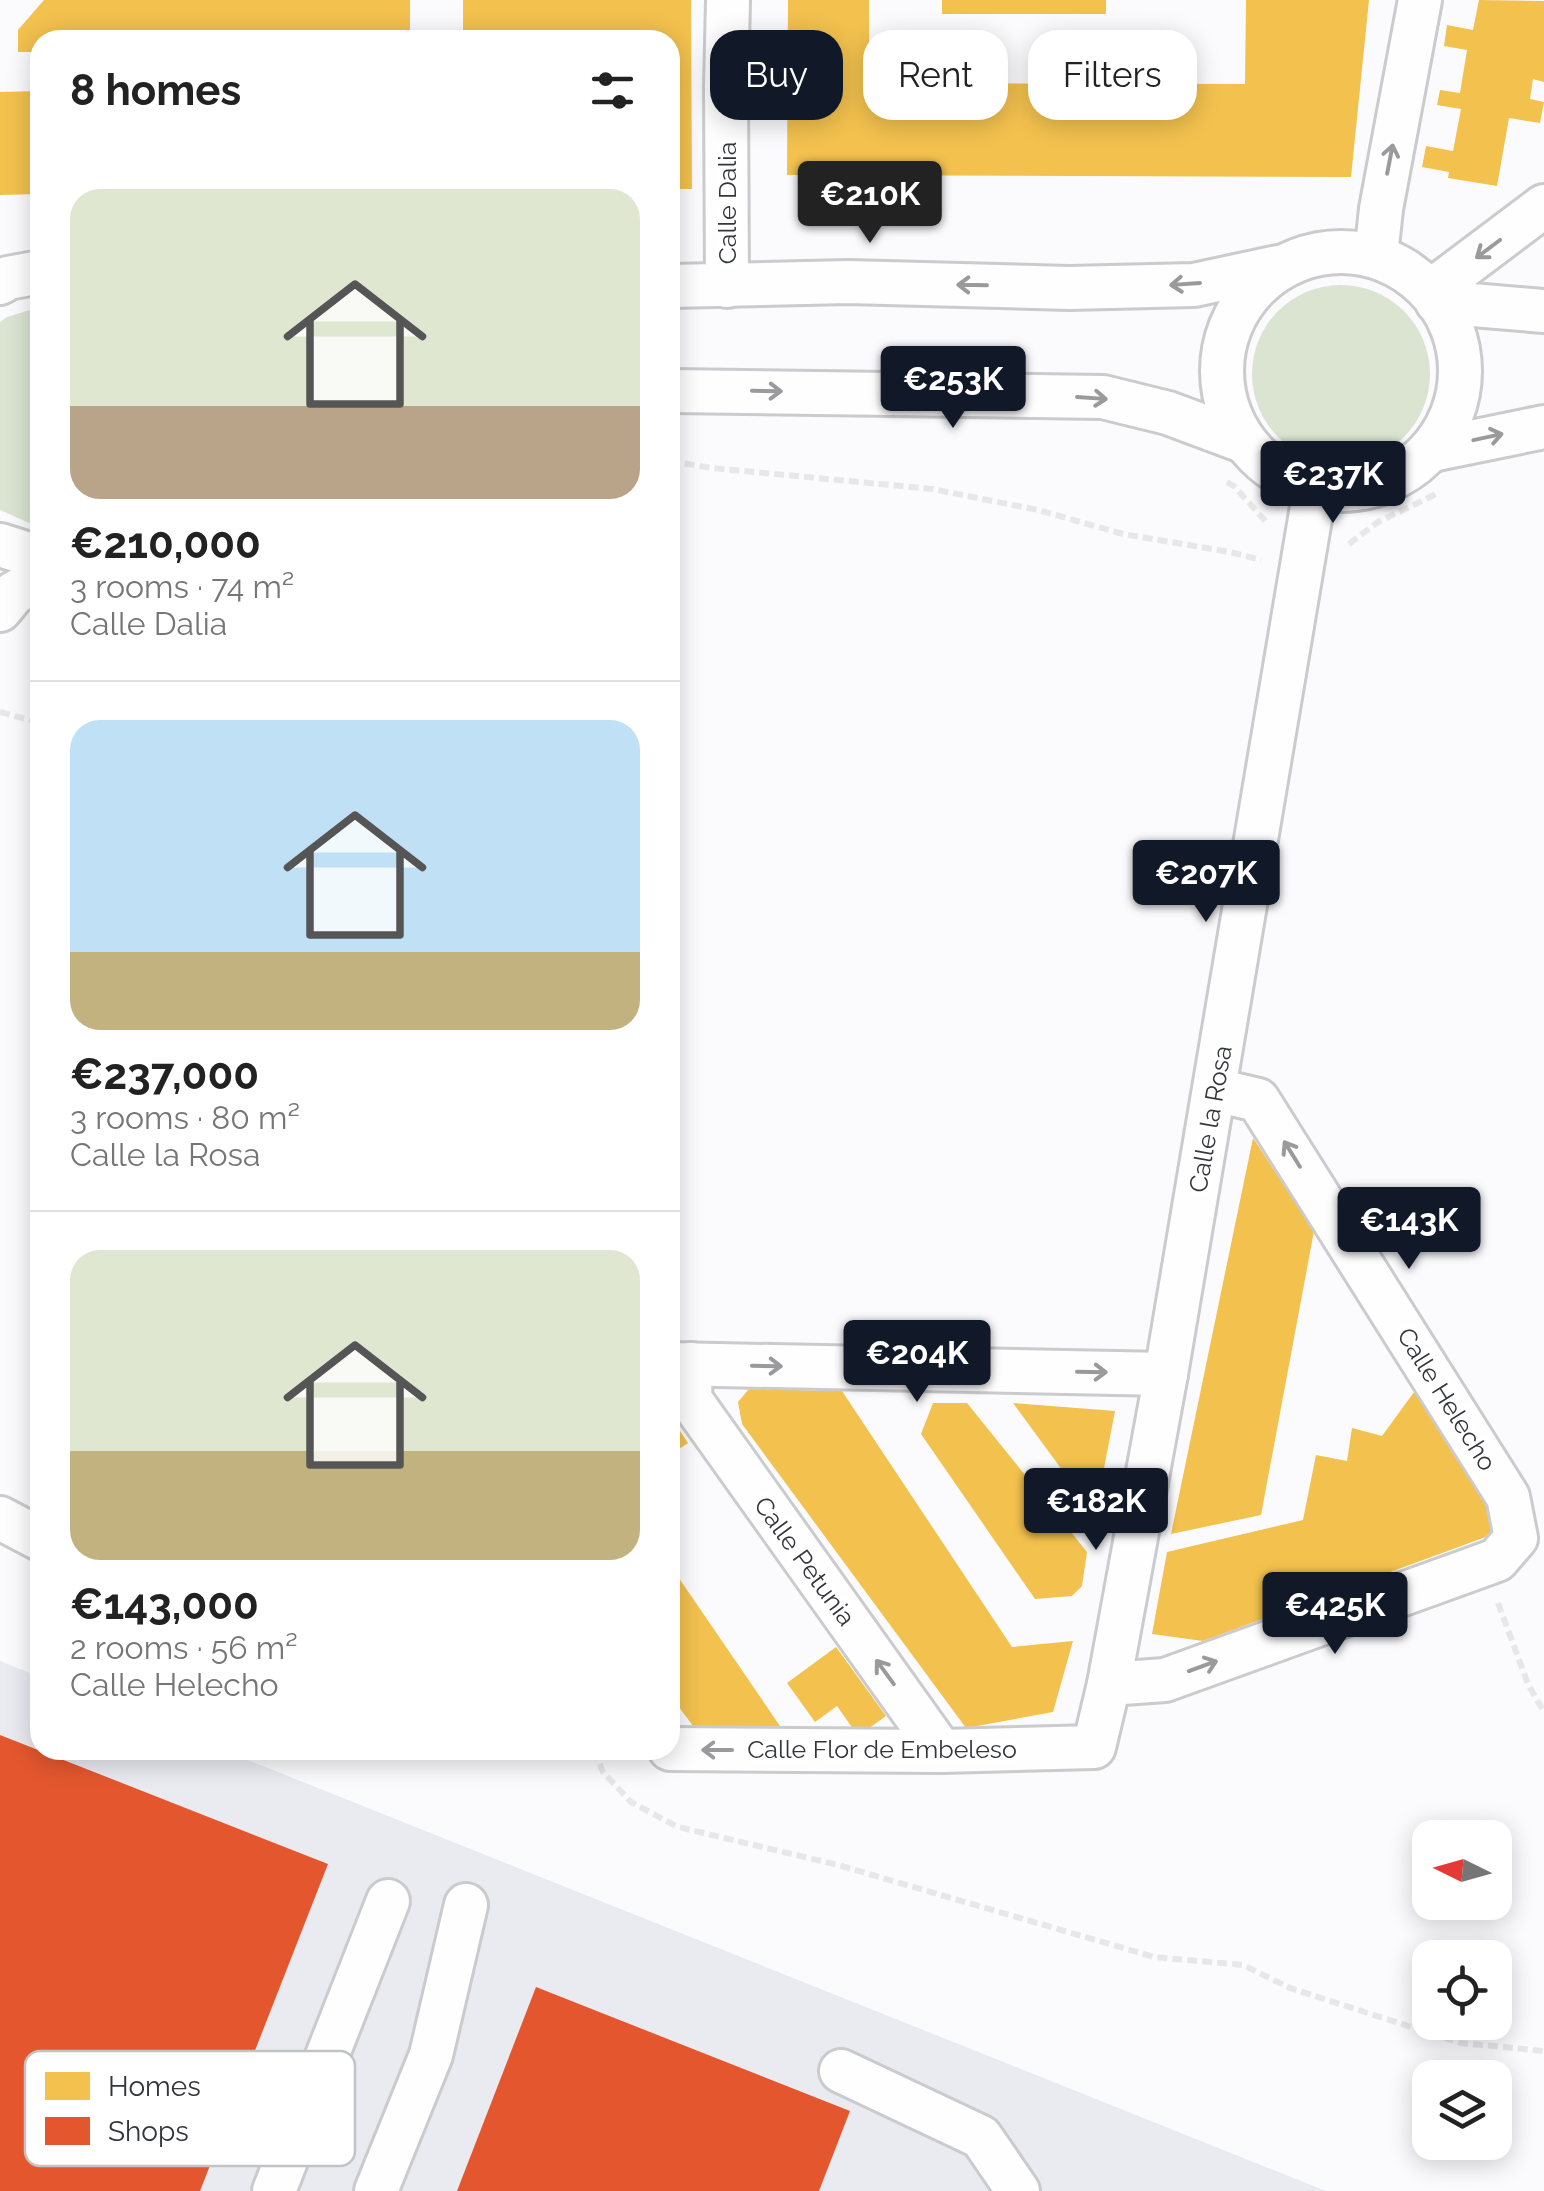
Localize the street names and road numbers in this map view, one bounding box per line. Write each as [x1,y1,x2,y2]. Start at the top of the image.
street label: Calle Dalia [712,142,742,264]
street label: Calle la Rosa [1182,1043,1238,1195]
street label: Calle Helecho [1391,1322,1503,1476]
street label: Calle Petunia [748,1491,862,1631]
street label: Calle Flor de Embeleso [747,1734,1017,1764]

